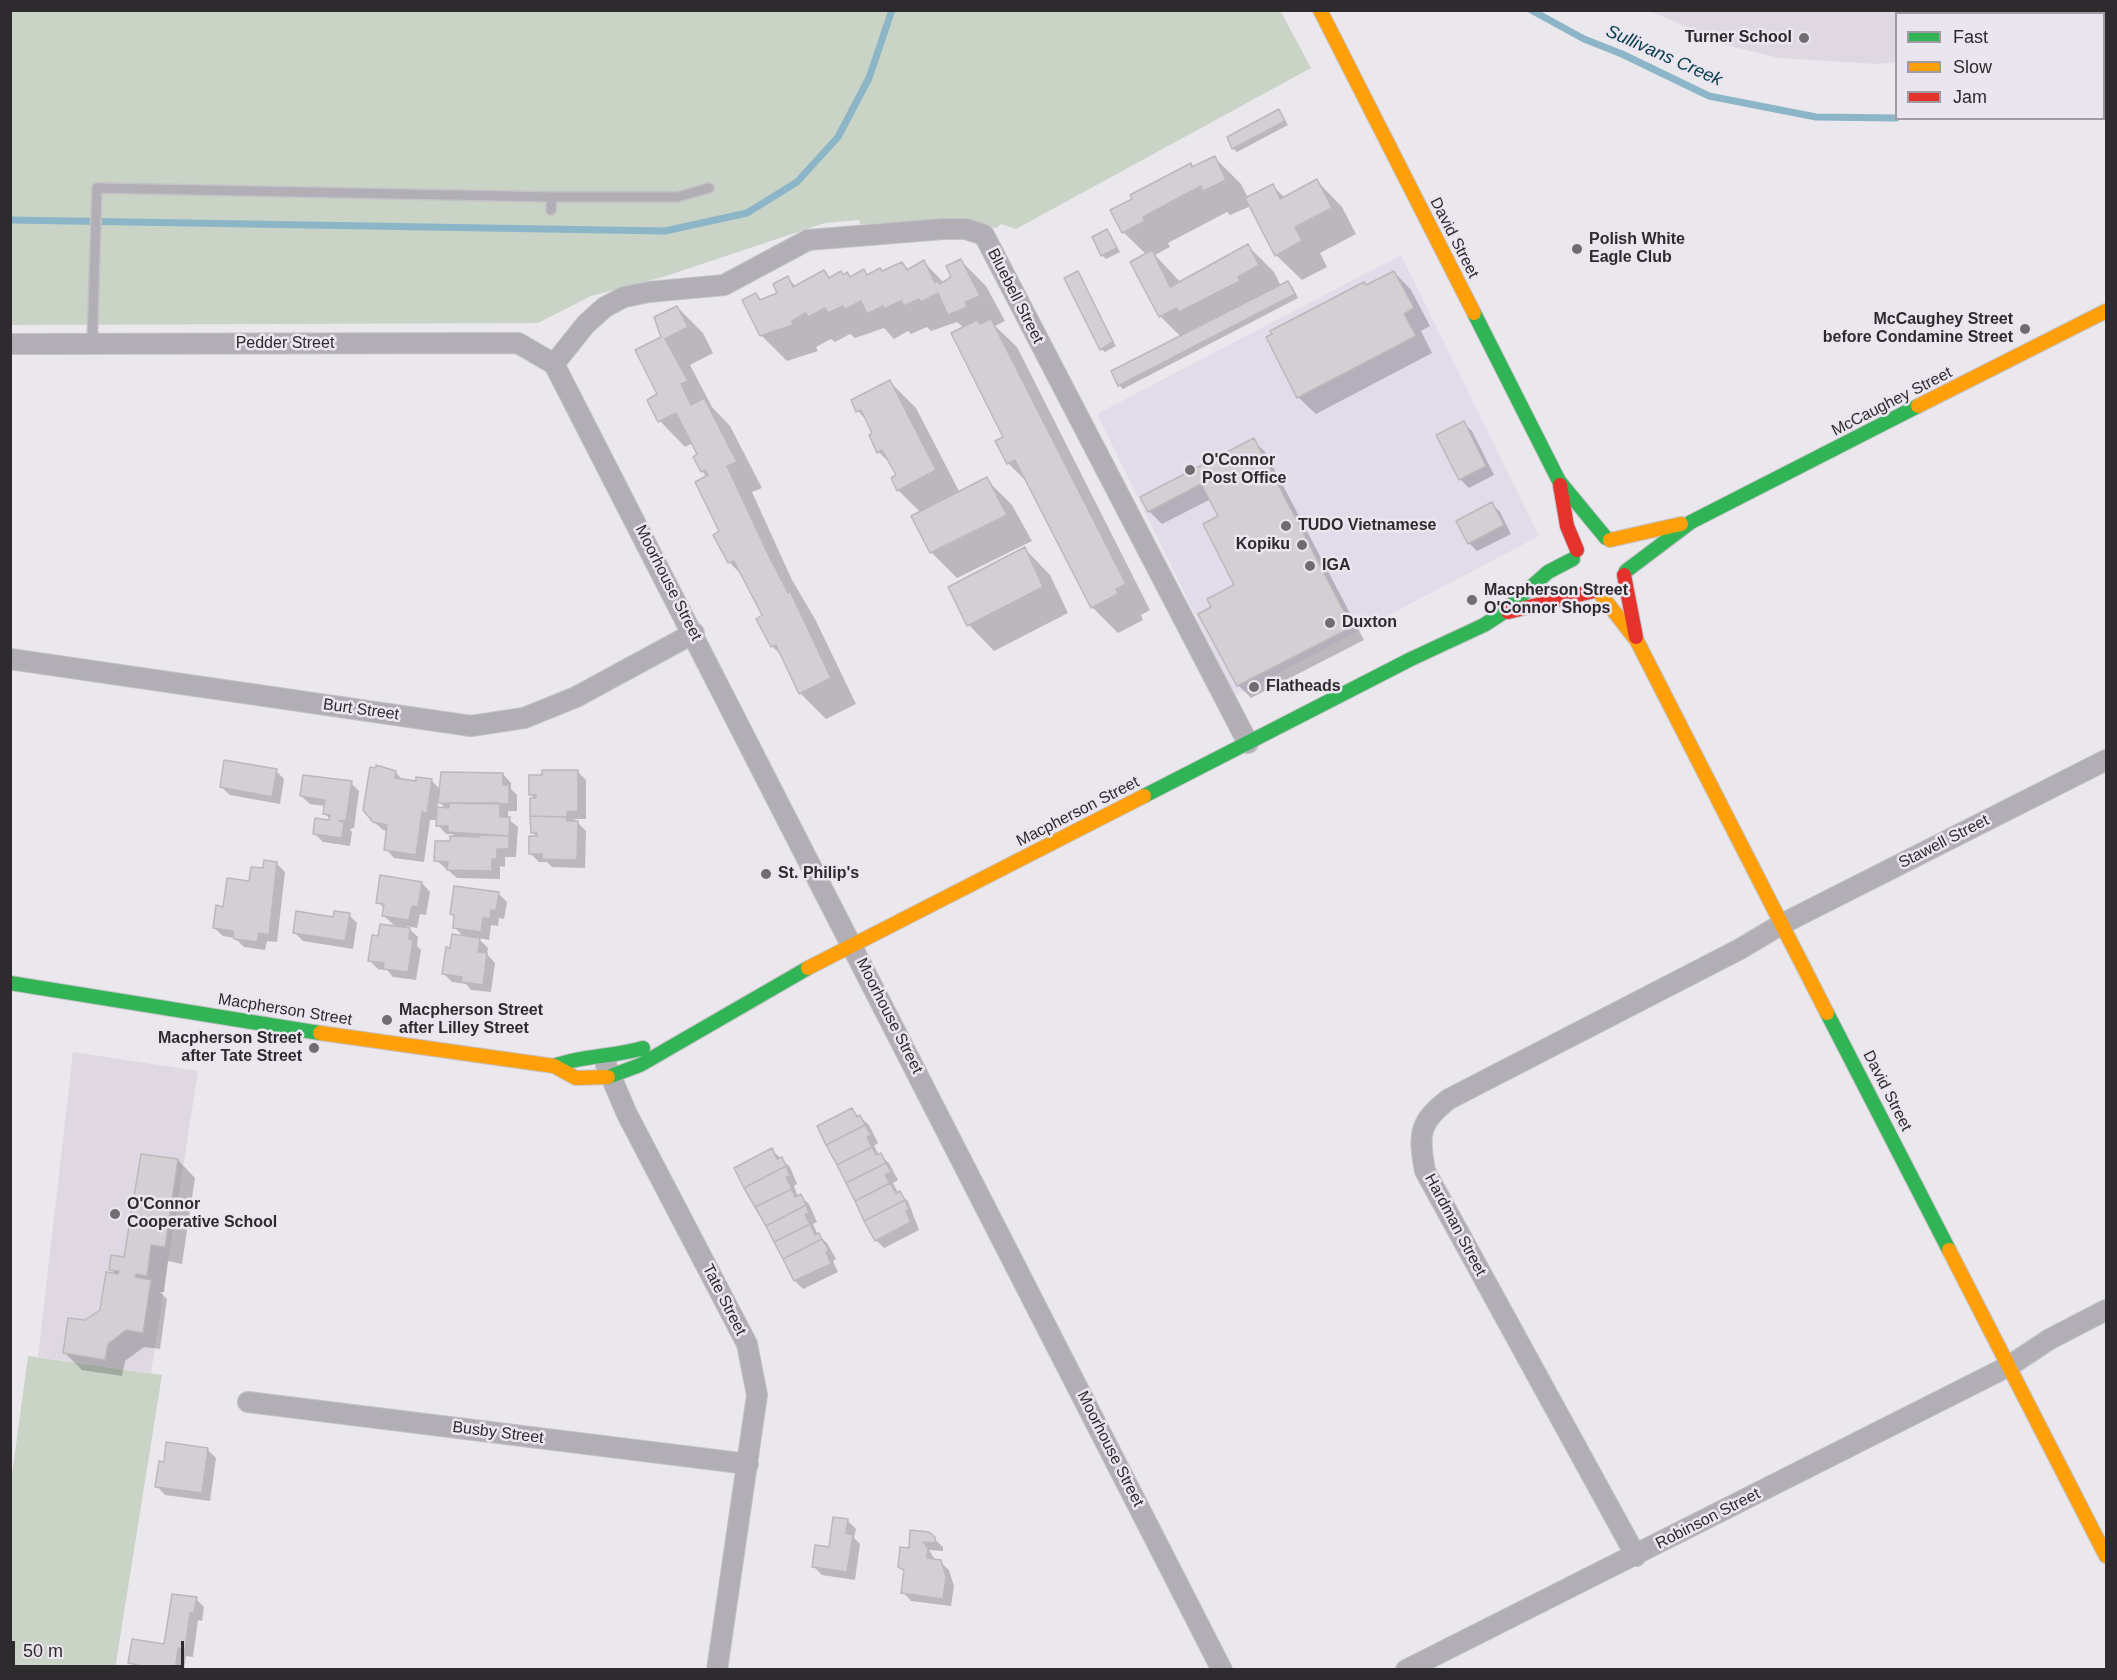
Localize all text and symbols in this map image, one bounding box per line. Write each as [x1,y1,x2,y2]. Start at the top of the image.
legend [1895,12,2105,120]
water label: Sullivans Creek [1602,21,1726,91]
text: Fast [1953,27,1988,47]
place label: Turner School [1685,28,1792,48]
marker: Turner School [1797,31,1811,45]
text: Slow [1953,57,1992,77]
text: Jam [1953,87,1987,107]
street label: David Street [1425,194,1483,282]
place label: Polish White Eagle Club [1589,230,1685,268]
marker: Polish White Eagle Club [1570,242,1584,256]
street label: Bluebell Street [983,245,1047,347]
place label: McCaughey Street before Condamine Street [1823,310,2013,348]
marker: McCaughey Street before Condamine Street [2018,322,2032,336]
street label: Pedder Street [236,334,334,354]
street label: McCaughey Street [1829,363,1955,441]
place label: O'Connor Post Office [1202,451,1286,489]
marker: O'Connor Post Office [1183,463,1197,477]
place label: TUDO Vietnamese [1298,516,1436,536]
marker: TUDO Vietnamese [1279,519,1293,533]
street label: Moorhouse Street [631,522,705,644]
place label: Kopiku [1236,535,1290,555]
marker: Kopiku [1295,538,1309,552]
place label: IGA [1322,556,1350,576]
marker: IGA [1303,559,1317,573]
place label: Macpherson Street O'Connor Shops [1484,581,1628,619]
marker: Macpherson Street O'Connor Shops [1465,593,1479,607]
place label: Duxton [1342,613,1397,633]
marker: Duxton [1323,616,1337,630]
place label: Flatheads [1266,677,1341,697]
marker: Flatheads [1247,680,1261,694]
street label: Burt Street [322,695,400,725]
street label: Macpherson Street [1013,773,1143,851]
street label: Stawell Street [1896,811,1992,873]
place label: St. Philip's [778,864,859,884]
marker: St. Philip's [759,867,773,881]
street label: Moorhouse Street [852,955,926,1077]
street label: Macpherson Street [217,990,353,1030]
place label: Macpherson Street after Lilley Street [399,1001,543,1039]
marker: Macpherson Street after Lilley Street [380,1013,394,1027]
place label: Macpherson Street after Tate Street [158,1029,302,1067]
marker: Macpherson Street after Tate Street [307,1041,321,1055]
street label: David Street [1858,1047,1916,1135]
street label: Hardman Street [1420,1171,1490,1279]
place label: O'Connor Cooperative School [127,1195,277,1233]
marker: O'Connor Cooperative School [108,1207,122,1221]
street label: Tate Street [698,1261,750,1339]
street label: Moorhouse Street [1073,1388,1147,1510]
street label: Busby Street [451,1418,545,1448]
street label: Robinson Street [1653,1484,1763,1554]
scale bar [15,1629,188,1667]
text: 50 m [23,1641,63,1661]

